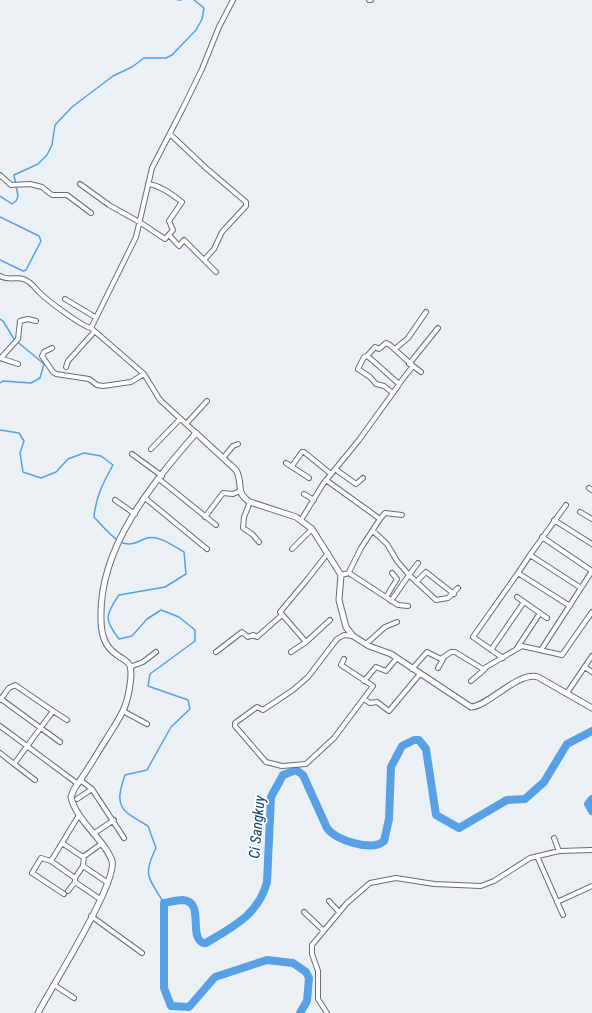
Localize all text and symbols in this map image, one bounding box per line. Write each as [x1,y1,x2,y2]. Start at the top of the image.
water label: Ci Sangkuy [245,794,269,859]

